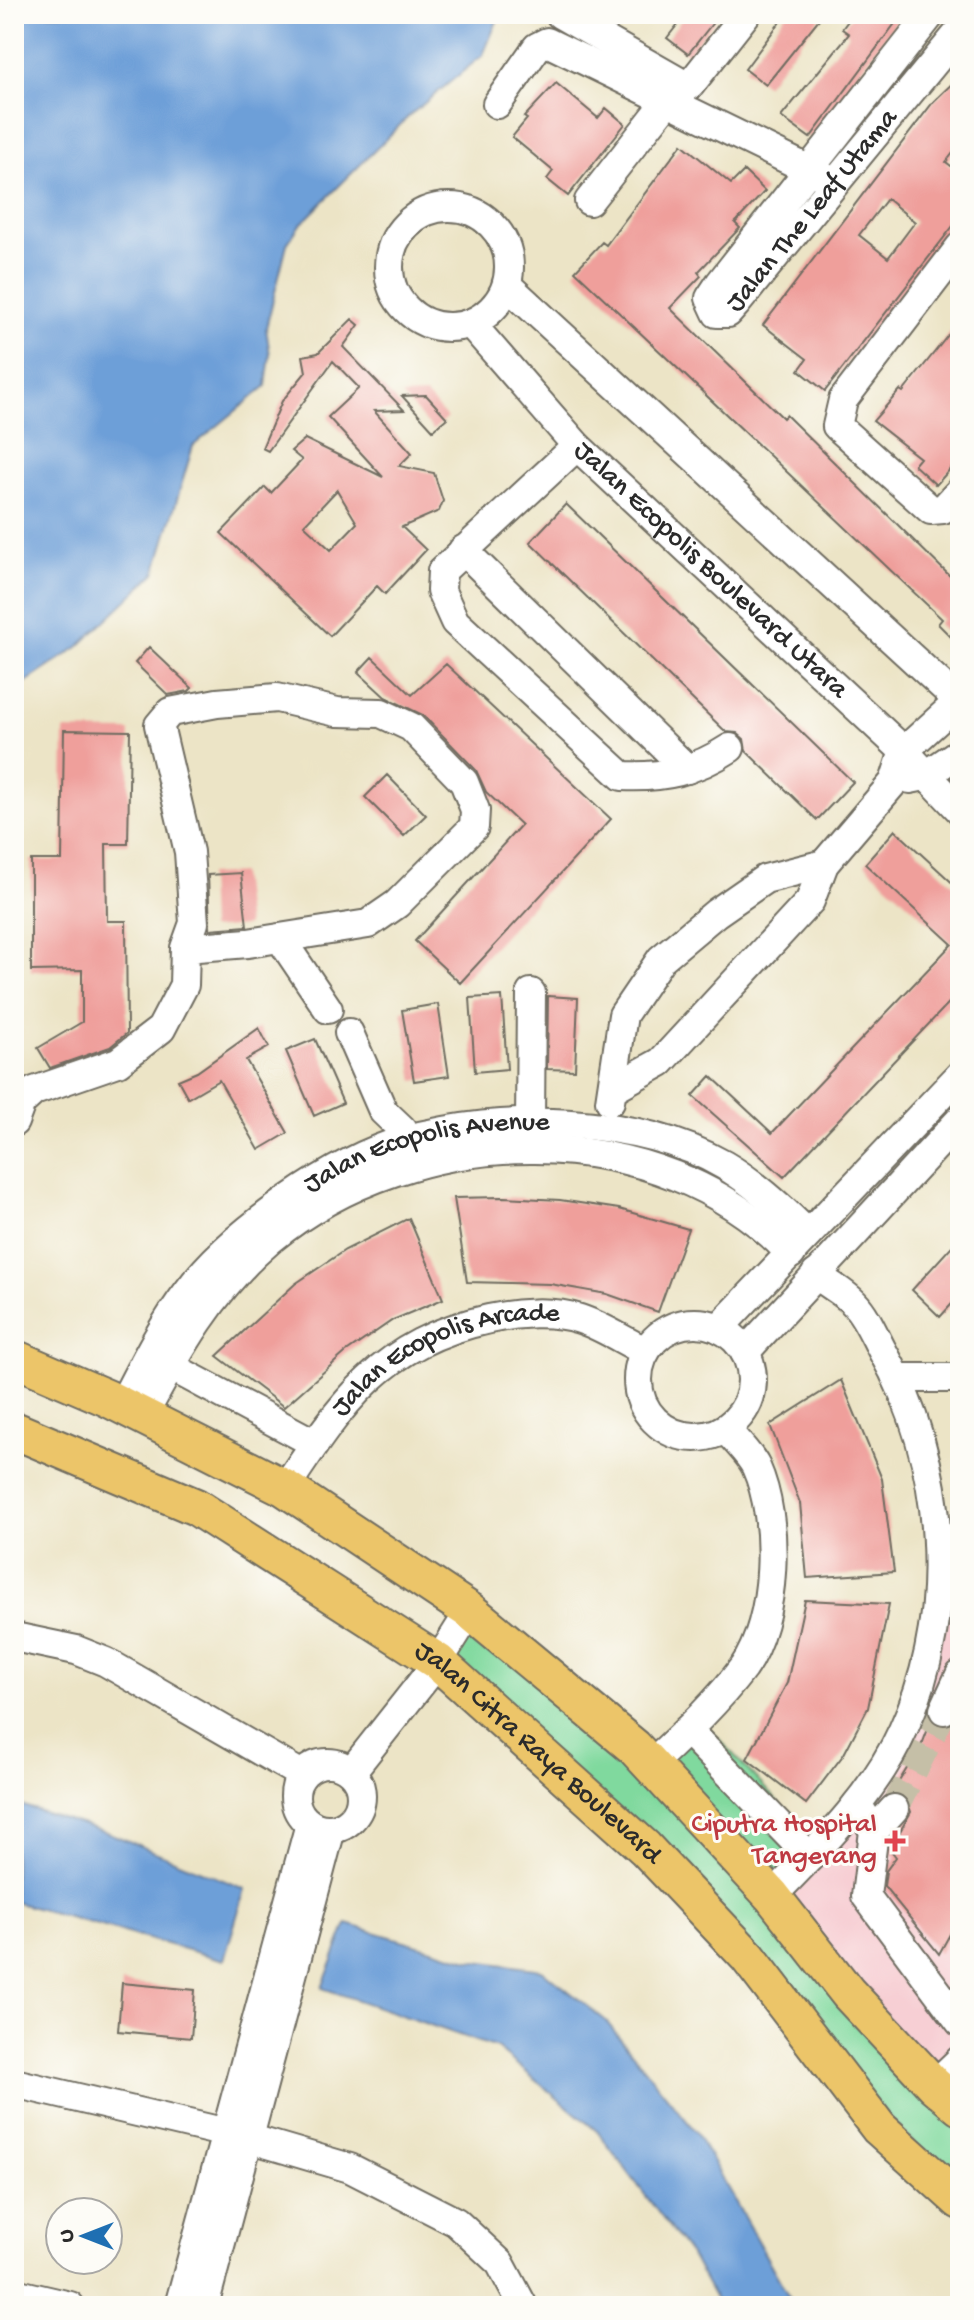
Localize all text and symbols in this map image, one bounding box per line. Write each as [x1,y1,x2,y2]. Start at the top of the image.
street label: Jalan The Leaf Utama [719,101,906,319]
street label: Jalan Ecopolis Boulevard Utara [566,434,856,707]
street label: Jalan Ecopolis Avenue [298,1106,550,1201]
street label: Jalan Ecopolis Arcade [325,1297,561,1424]
street label: Jalan Citra Raya Boulevard [408,1635,670,1873]
place label: Ciputra Hospital Tangerang [692,1809,877,1874]
marker: Ciputra Hospital Tangerang [884,1830,906,1852]
north arrow [44,2196,124,2276]
text: U [55,2229,81,2242]

